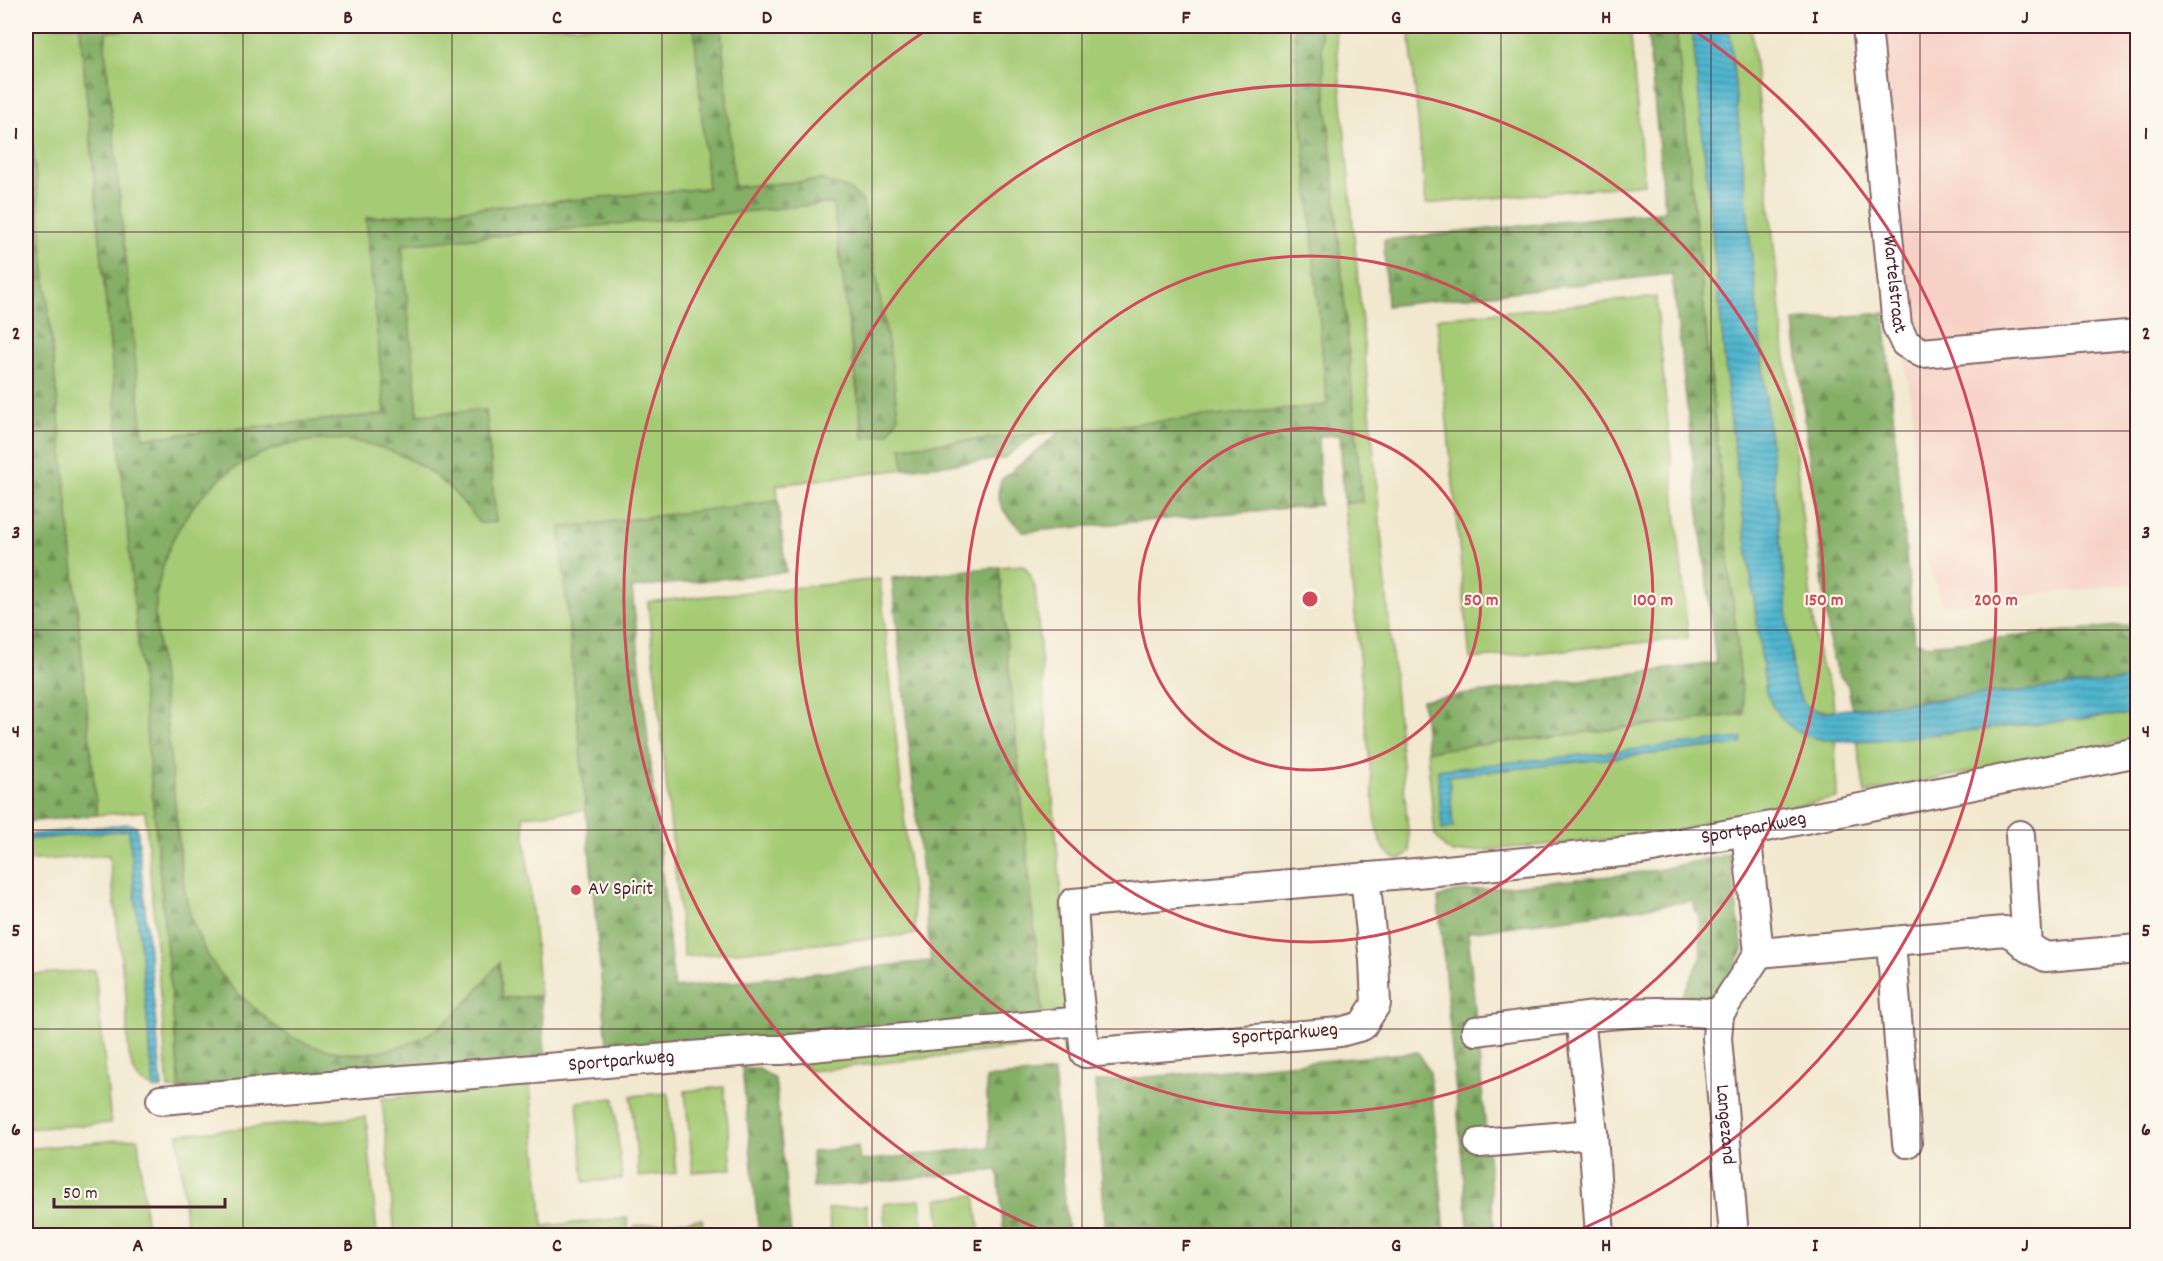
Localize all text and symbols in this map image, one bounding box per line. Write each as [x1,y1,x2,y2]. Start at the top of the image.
text: A [133,5,144,33]
text: B [343,5,353,33]
text: C [552,5,562,33]
text: D [762,5,773,33]
text: E [972,5,982,33]
text: F [1182,5,1192,33]
text: G [1391,5,1401,33]
text: H [1601,5,1611,33]
text: I [1812,5,1819,33]
text: J [2021,5,2029,33]
text: 1 [14,121,18,149]
text: 1 [2144,121,2148,149]
street label: Wartelstraat [1874,234,1913,339]
text: 2 [12,321,20,349]
text: 2 [2142,321,2150,349]
text: 3 [12,520,20,548]
text: 3 [2142,520,2150,548]
centre of rings [1300,589,1320,609]
text: 50 m [1464,589,1498,614]
text: 100 m [1633,589,1673,614]
text: 150 m [1805,589,1843,614]
text: 200 m [1974,589,2018,614]
text: 4 [12,719,20,747]
text: 4 [2142,719,2150,747]
street label: Sportparkweg [1699,805,1809,853]
place label: AV Spirit [588,876,653,904]
marker: AV Spirit [569,883,583,897]
text: 5 [11,918,21,946]
text: 5 [2141,918,2151,946]
street label: Sportparkweg [1231,1016,1339,1054]
street label: Sportparkweg [567,1043,676,1080]
street label: Langezand [1707,1084,1742,1166]
text: 6 [11,1117,21,1145]
text: 6 [2141,1117,2151,1145]
scale bar [54,1171,225,1209]
text: 50 m [63,1182,98,1207]
text: A [133,1233,144,1261]
text: B [343,1233,353,1261]
text: C [552,1233,562,1261]
text: D [762,1233,773,1261]
text: E [972,1233,982,1261]
text: F [1182,1233,1192,1261]
text: G [1391,1233,1401,1261]
text: H [1601,1233,1611,1261]
text: I [1812,1233,1819,1261]
text: J [2021,1233,2029,1261]

